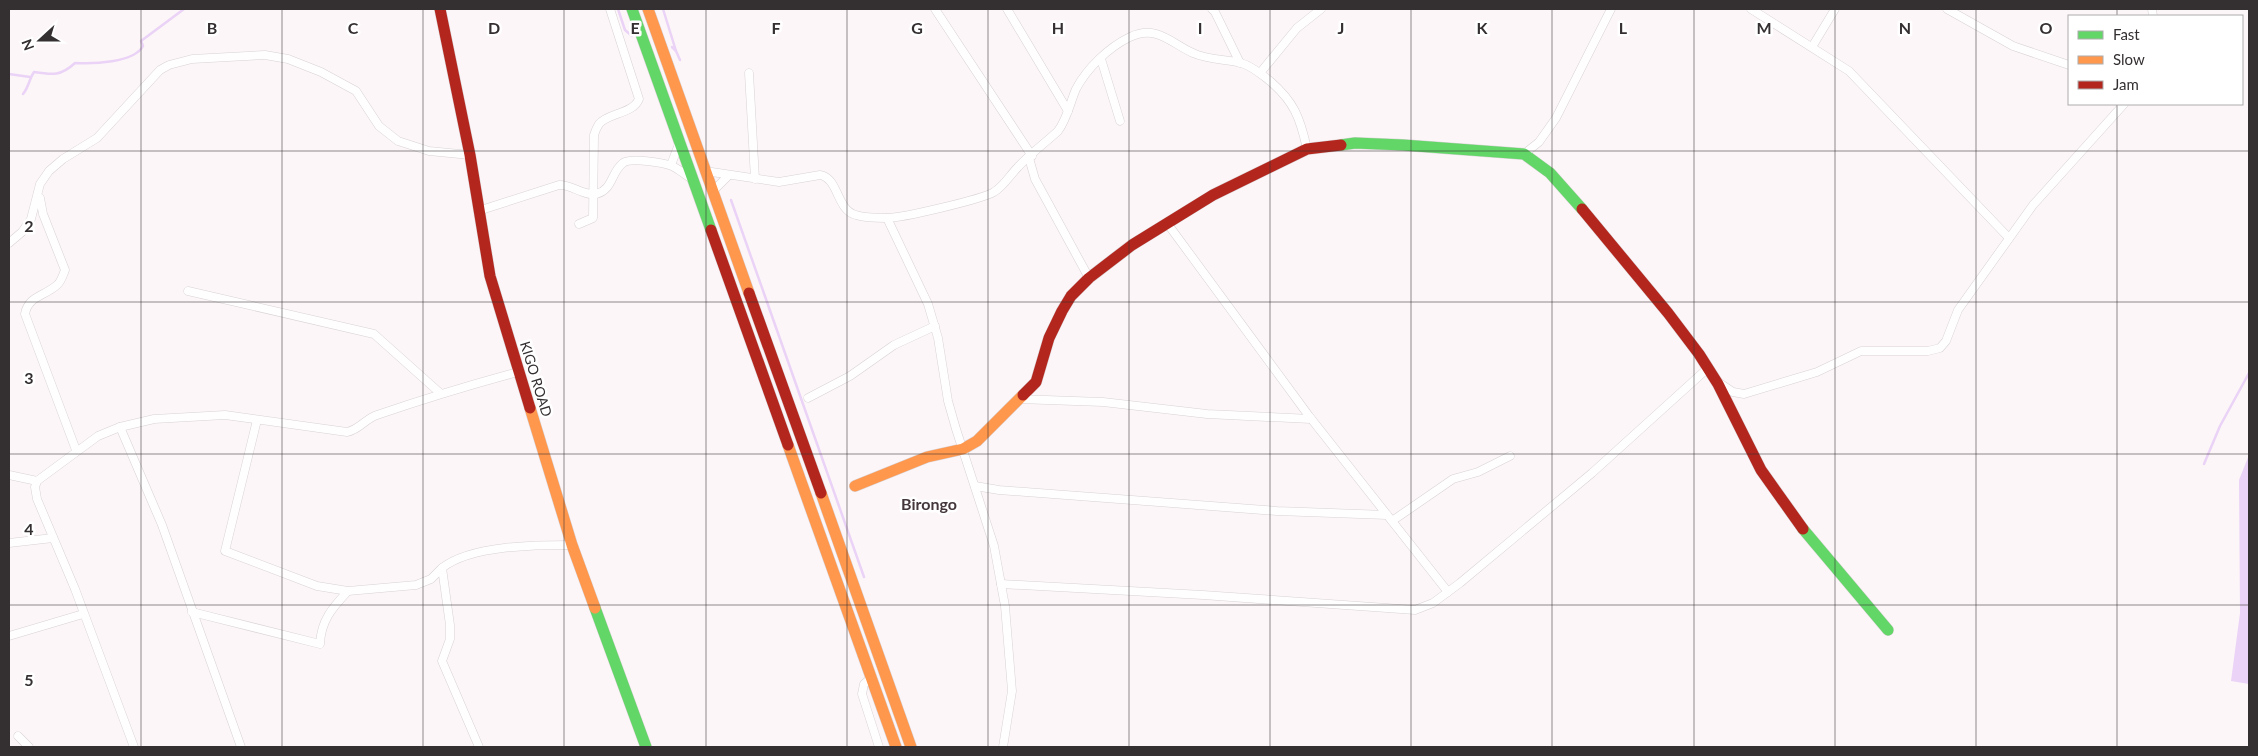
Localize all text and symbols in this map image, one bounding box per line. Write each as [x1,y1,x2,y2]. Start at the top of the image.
north arrow [15,15,65,65]
legend [2068,15,2243,105]
text: B [207,18,217,37]
text: C [348,18,359,37]
text: D [488,18,500,37]
text: E [630,18,640,37]
text: F [771,18,781,37]
text: G [911,18,923,37]
text: H [1052,18,1064,37]
text: I [1198,18,1202,37]
text: J [1338,18,1344,37]
text: K [1477,18,1489,37]
text: L [1619,18,1628,37]
text: M [1756,18,1772,37]
text: N [1899,18,1911,37]
text: O [2040,18,2053,37]
text: Fast [2113,25,2140,43]
text: N [18,37,37,53]
text: Slow [2113,50,2145,68]
text: Jam [2113,75,2139,93]
text: 2 [24,216,34,235]
street label: KIGO ROAD [517,339,556,419]
text: 3 [24,368,34,387]
district label: Birongo [901,494,957,513]
text: 4 [24,519,34,538]
text: 5 [24,670,34,689]

